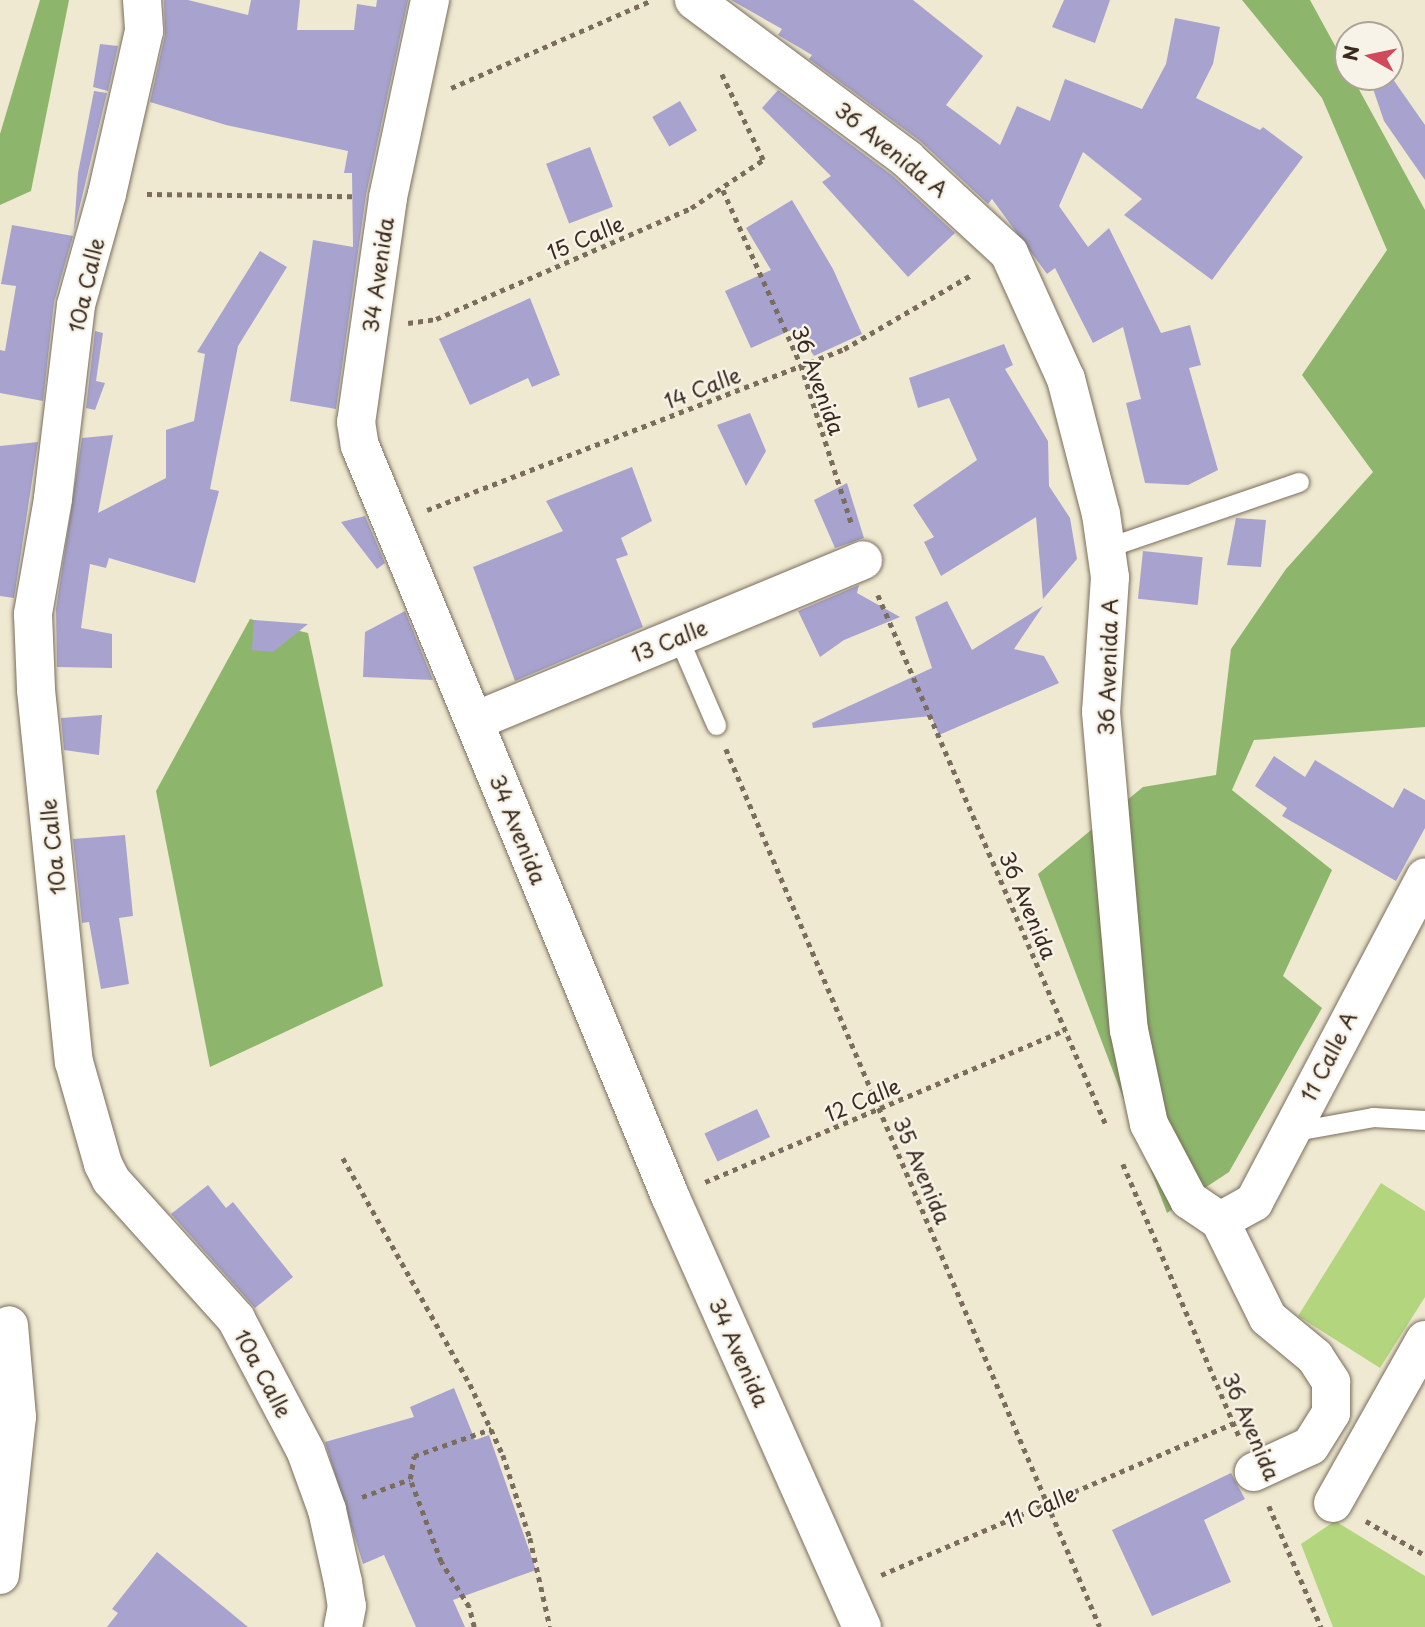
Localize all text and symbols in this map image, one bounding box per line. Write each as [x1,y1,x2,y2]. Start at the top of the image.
north arrow [1334,21,1404,91]
text: N [1335,43,1365,63]
street label: 36 Avenida A [830,96,954,202]
street label: 15 Calle [543,210,627,264]
street label: 34 Avenida [357,216,397,334]
street label: 10a Calle [62,235,108,335]
street label: 36 Avenida [787,321,851,439]
street label: 14 Calle [660,361,744,413]
street label: 36 Avenida A [1092,597,1122,737]
street label: 13 Calle [627,613,711,667]
street label: 34 Avenida [486,771,552,887]
street label: 10a Calle [34,798,70,896]
street label: 36 Avenida [995,847,1063,963]
street label: 11 Calle A [1294,1006,1362,1106]
street label: 12 Calle [819,1071,905,1127]
street label: 35 Avenida [889,1113,957,1227]
street label: 34 Avenida [705,1294,775,1410]
street label: 10a Calle [230,1325,298,1421]
street label: 36 Avenida [1218,1368,1286,1484]
street label: 11 Calle [1000,1480,1080,1532]

